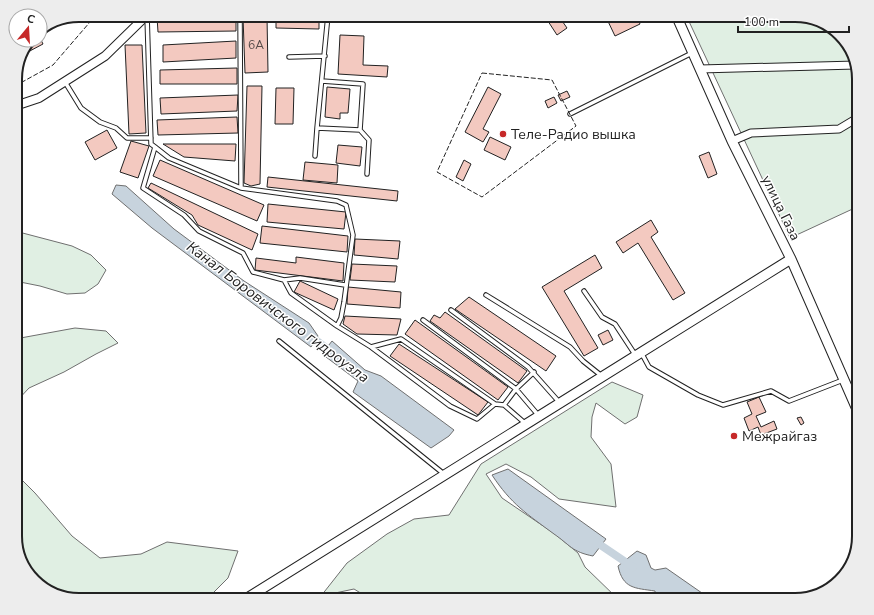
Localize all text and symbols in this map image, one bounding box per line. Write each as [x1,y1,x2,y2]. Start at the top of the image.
north arrow [8,8,48,48]
scale bar [738,8,849,34]
text: С [25,11,37,27]
text: 100 m [744,14,779,30]
house number: 6А [248,37,264,53]
place label: Теле-Радио вышка [511,125,636,144]
marker: Теле-Радио вышка [498,129,508,139]
street label: улица Газа [757,172,805,244]
water label: Канал Боровичского гидроузла [183,237,373,387]
place label: Межрайгаз [742,427,817,446]
marker: Межрайгаз [729,431,739,441]

